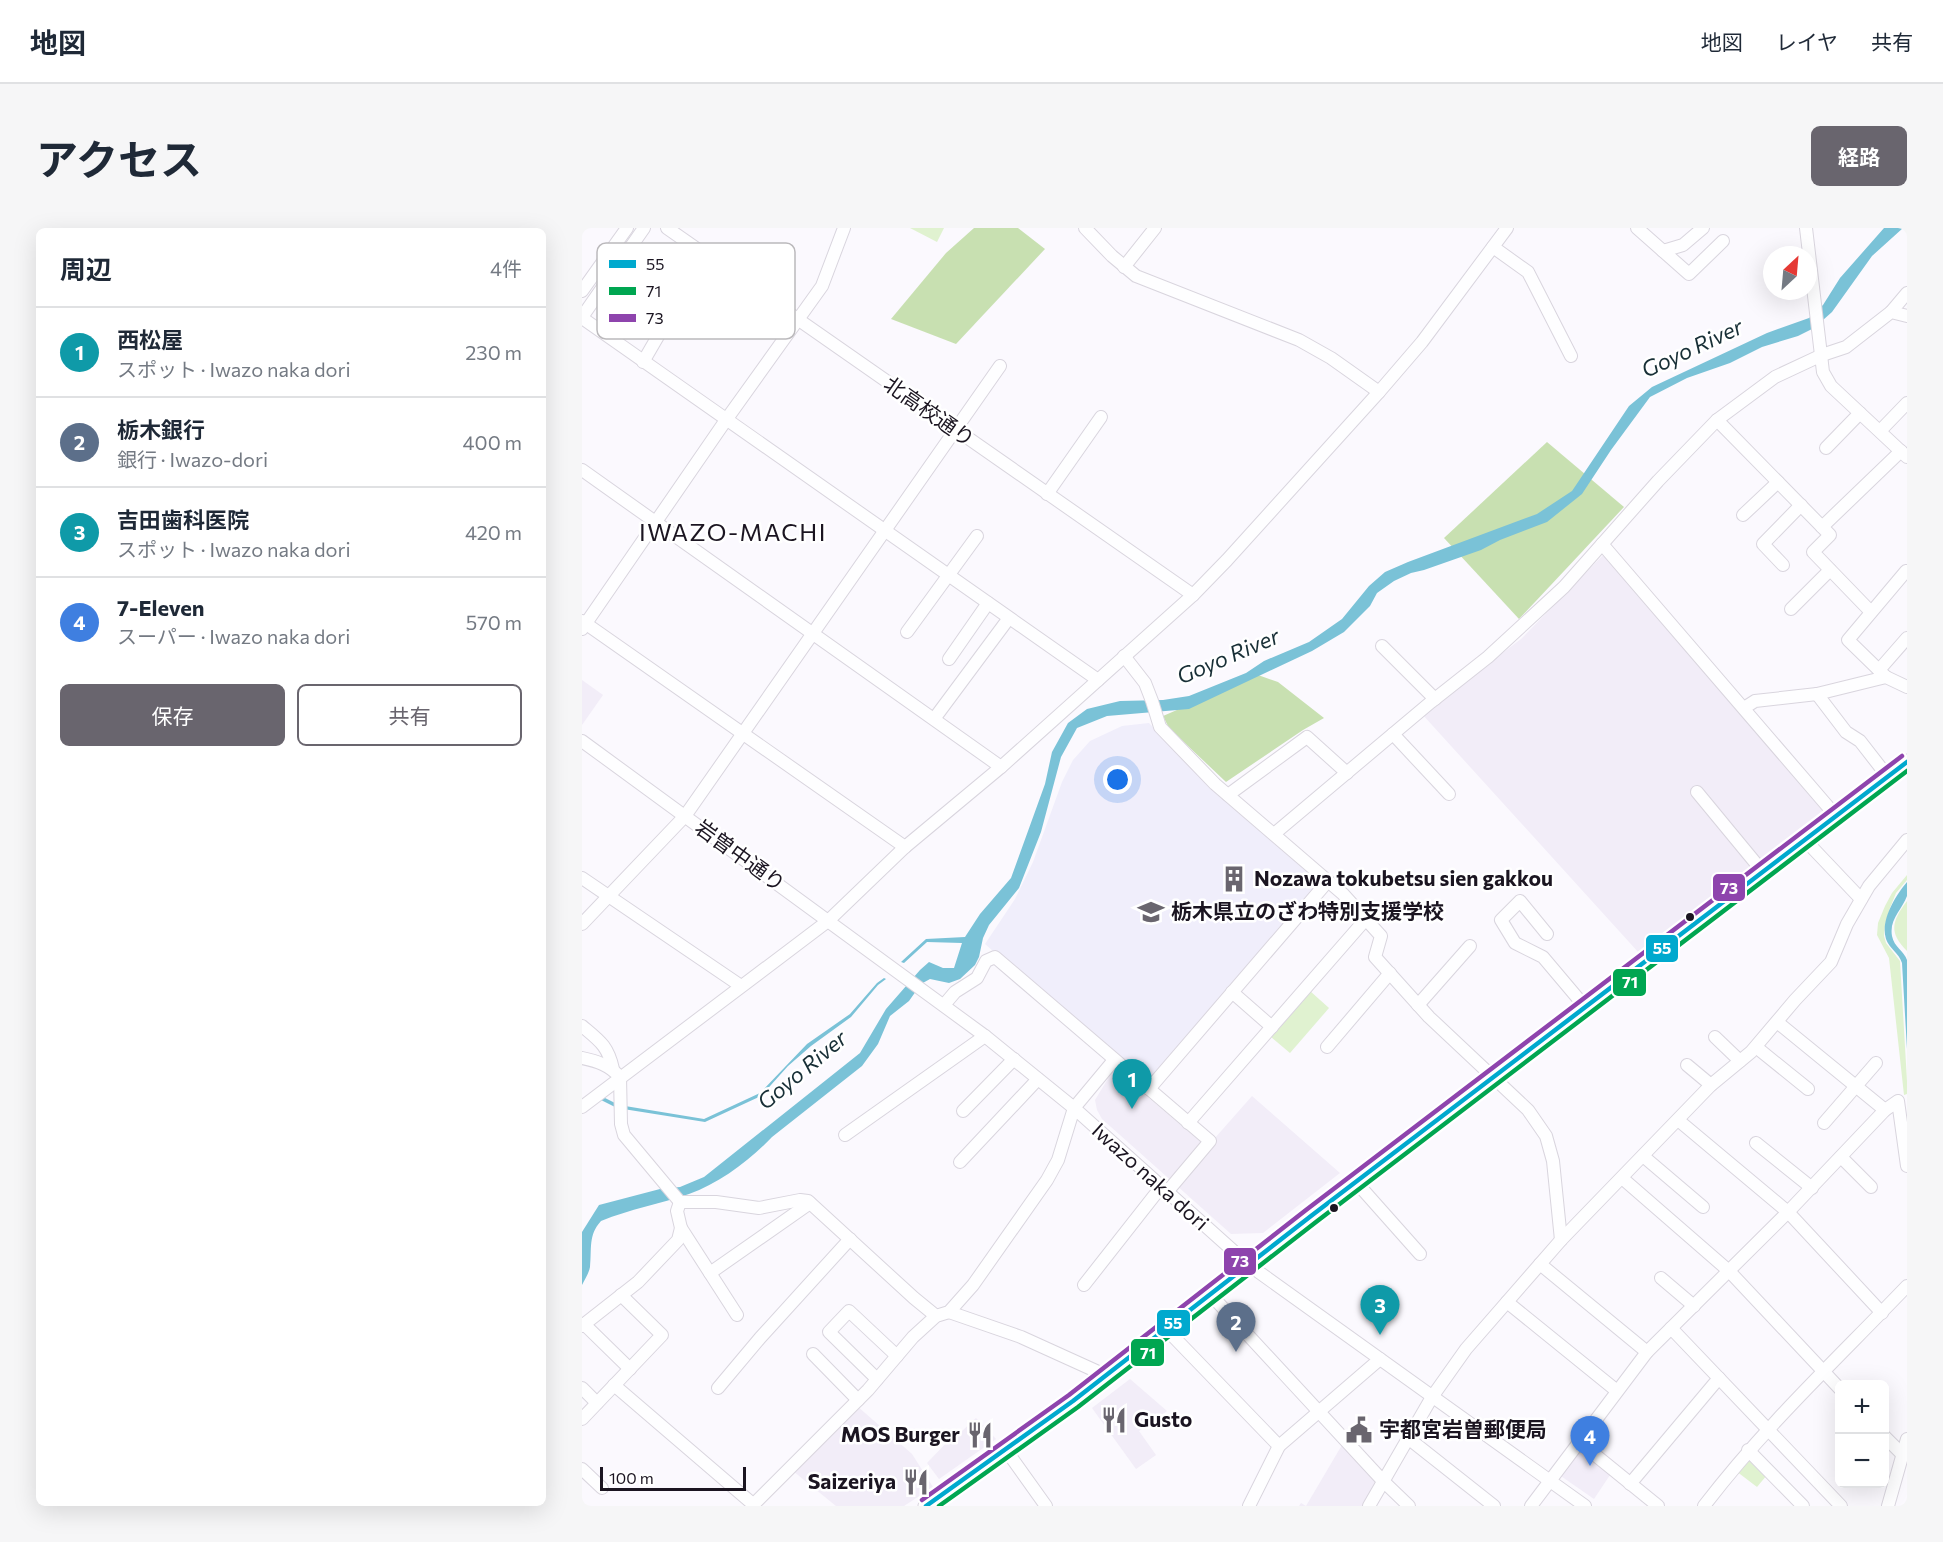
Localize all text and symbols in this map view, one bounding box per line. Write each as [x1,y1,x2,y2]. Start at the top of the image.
text: 地図 [30,25,86,59]
text: 地図 [1701,29,1743,54]
text: レイヤ [1776,29,1838,54]
text: 共有 [1871,29,1913,54]
button: 経路 [1811,126,1907,186]
text: アクセス [36,132,202,184]
legend [597,243,795,339]
north arrow [1763,246,1817,300]
text: 周辺 [60,253,112,284]
text: 55 [646,254,664,273]
text: 4件 [490,256,522,280]
text: 71 [646,281,661,300]
text: 73 [646,308,664,327]
water label: Goyo River [1637,312,1748,383]
text: 西松屋 [117,326,183,353]
text: 1 [75,340,84,364]
text: 230 m [465,340,522,364]
text: スポット · Iwazo naka dori [117,357,351,381]
street label: 北高校通り [880,370,980,451]
text: 栃木銀行 [117,416,205,443]
text: 2 [74,430,85,454]
text: 400 m [463,430,522,454]
text: 銀行 · Iwazo-dori [117,447,268,471]
text: 吉田歯科医院 [117,506,249,533]
district label: IWAZO-MACHI [639,517,827,546]
text: 3 [74,520,85,544]
text: 420 m [465,520,522,544]
text: スポット · Iwazo naka dori [117,537,351,561]
text: 7-Eleven [117,594,205,621]
text: 4 [73,610,86,634]
text: 570 m [466,610,522,634]
water label: Goyo River [1172,621,1284,689]
text: スーパー · Iwazo naka dori [117,624,350,648]
button: 保存 [60,684,285,746]
button: 共有 [297,684,522,746]
your location [1103,765,1132,794]
street label: 岩曽中通り [691,814,791,896]
building icon: Nozawa tokubetsu sien gakkou [1219,864,1249,894]
place label: Nozawa tokubetsu sien gakkou [1254,865,1553,890]
line badge: 73 [1712,873,1746,902]
text: 73 [1720,878,1738,897]
school or university icon: 栃木県立のざわ特別支援学校 [1136,897,1166,927]
place label: 栃木県立のざわ特別支援学校 [1171,898,1444,923]
unlabelled marker [1684,911,1696,923]
line badge: 55 [1645,934,1679,963]
text: 55 [1653,938,1671,957]
line badge: 71 [1612,968,1647,997]
text: 71 [1622,972,1638,991]
water label: Goyo River [751,1024,853,1115]
pin: 1 [1112,1060,1152,1109]
street label: Iwazo naka dori [1088,1117,1214,1235]
unlabelled marker [1328,1202,1340,1214]
line badge: 73 [1223,1247,1257,1276]
text: 73 [1231,1251,1249,1270]
pin: 3 [1360,1286,1400,1335]
pin: 2 [1216,1302,1256,1352]
line badge: 55 [1156,1309,1191,1337]
text: 55 [1164,1313,1182,1332]
line badge: 71 [1130,1338,1165,1367]
text: 71 [1140,1343,1156,1362]
map controls [1835,1380,1889,1488]
button: + [1835,1380,1889,1434]
restaurant icon: Gusto [1099,1405,1129,1435]
place label: Gusto [1134,1406,1192,1431]
public building icon: 宇都宮岩曽郵便局 [1344,1415,1374,1445]
place label: 宇都宮岩曽郵便局 [1379,1416,1547,1441]
pin: 4 [1570,1416,1610,1466]
restaurant icon: MOS Burger [965,1420,995,1450]
place label: MOS Burger [841,1421,960,1446]
button: − [1835,1434,1889,1488]
scale bar [600,1464,746,1492]
restaurant icon: Saizeriya [901,1467,931,1497]
text: 100 m [609,1468,654,1487]
place label: Saizeriya [808,1468,896,1493]

